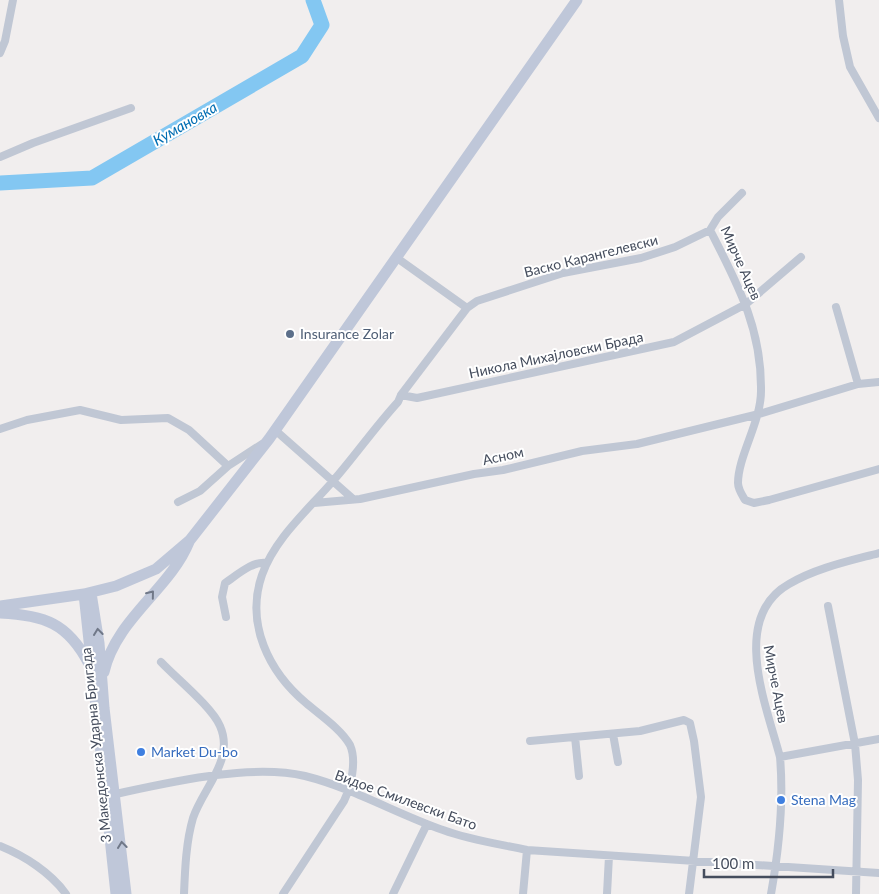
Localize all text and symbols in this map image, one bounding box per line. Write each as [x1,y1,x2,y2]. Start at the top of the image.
water label: Кумановка [149,97,220,149]
street label: Мирче Ацев [718,223,765,302]
street label: Васко Карангелевски [522,231,660,280]
place label: Insurance Zolar [300,325,394,342]
marker: Insurance Zolar [284,328,296,340]
street label: Никола Михајловски Брада [467,328,645,381]
street label: Асном [481,443,525,468]
one-way arrow [146,591,154,600]
one-way arrow [93,628,104,636]
street label: Мирче Ацев [761,643,792,724]
street label: 3 Македонска Ударна Бригада [77,647,114,843]
place label: Market Du-bo [151,743,238,760]
marker: Market Du-bo [135,746,147,758]
street label: Видое Смилевски Бато [333,766,480,833]
place label: Stena Mag [791,791,856,808]
marker: Stena Mag [775,794,787,806]
one-way arrow [117,841,128,849]
scale bar [704,846,833,878]
text: 100 m [712,854,754,872]

